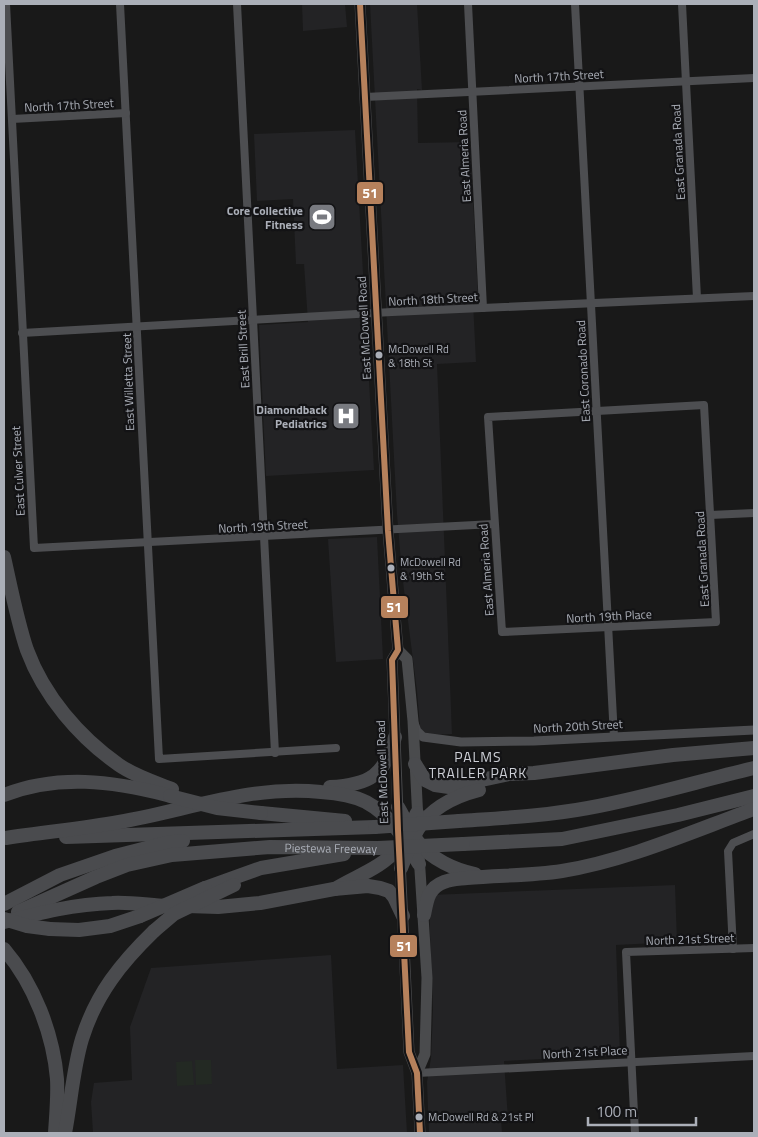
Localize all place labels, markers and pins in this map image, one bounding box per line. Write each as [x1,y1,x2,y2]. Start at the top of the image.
place label: Core Collective Fitness [227,201,303,234]
sports icon: Core Collective Fitness [307,202,337,232]
place label: McDowell Rd & 18th St [388,341,449,371]
marker: McDowell Rd & 18th St [374,350,384,360]
place label: Diamondback Pediatrics [256,400,328,433]
hospital icon: Diamondback Pediatrics [331,401,361,431]
place label: McDowell Rd & 19th St [400,554,461,584]
marker: McDowell Rd & 19th St [386,563,396,573]
place label: McDowell Rd & 21st Pl [428,1109,534,1125]
marker: McDowell Rd & 21st Pl [414,1112,424,1122]

